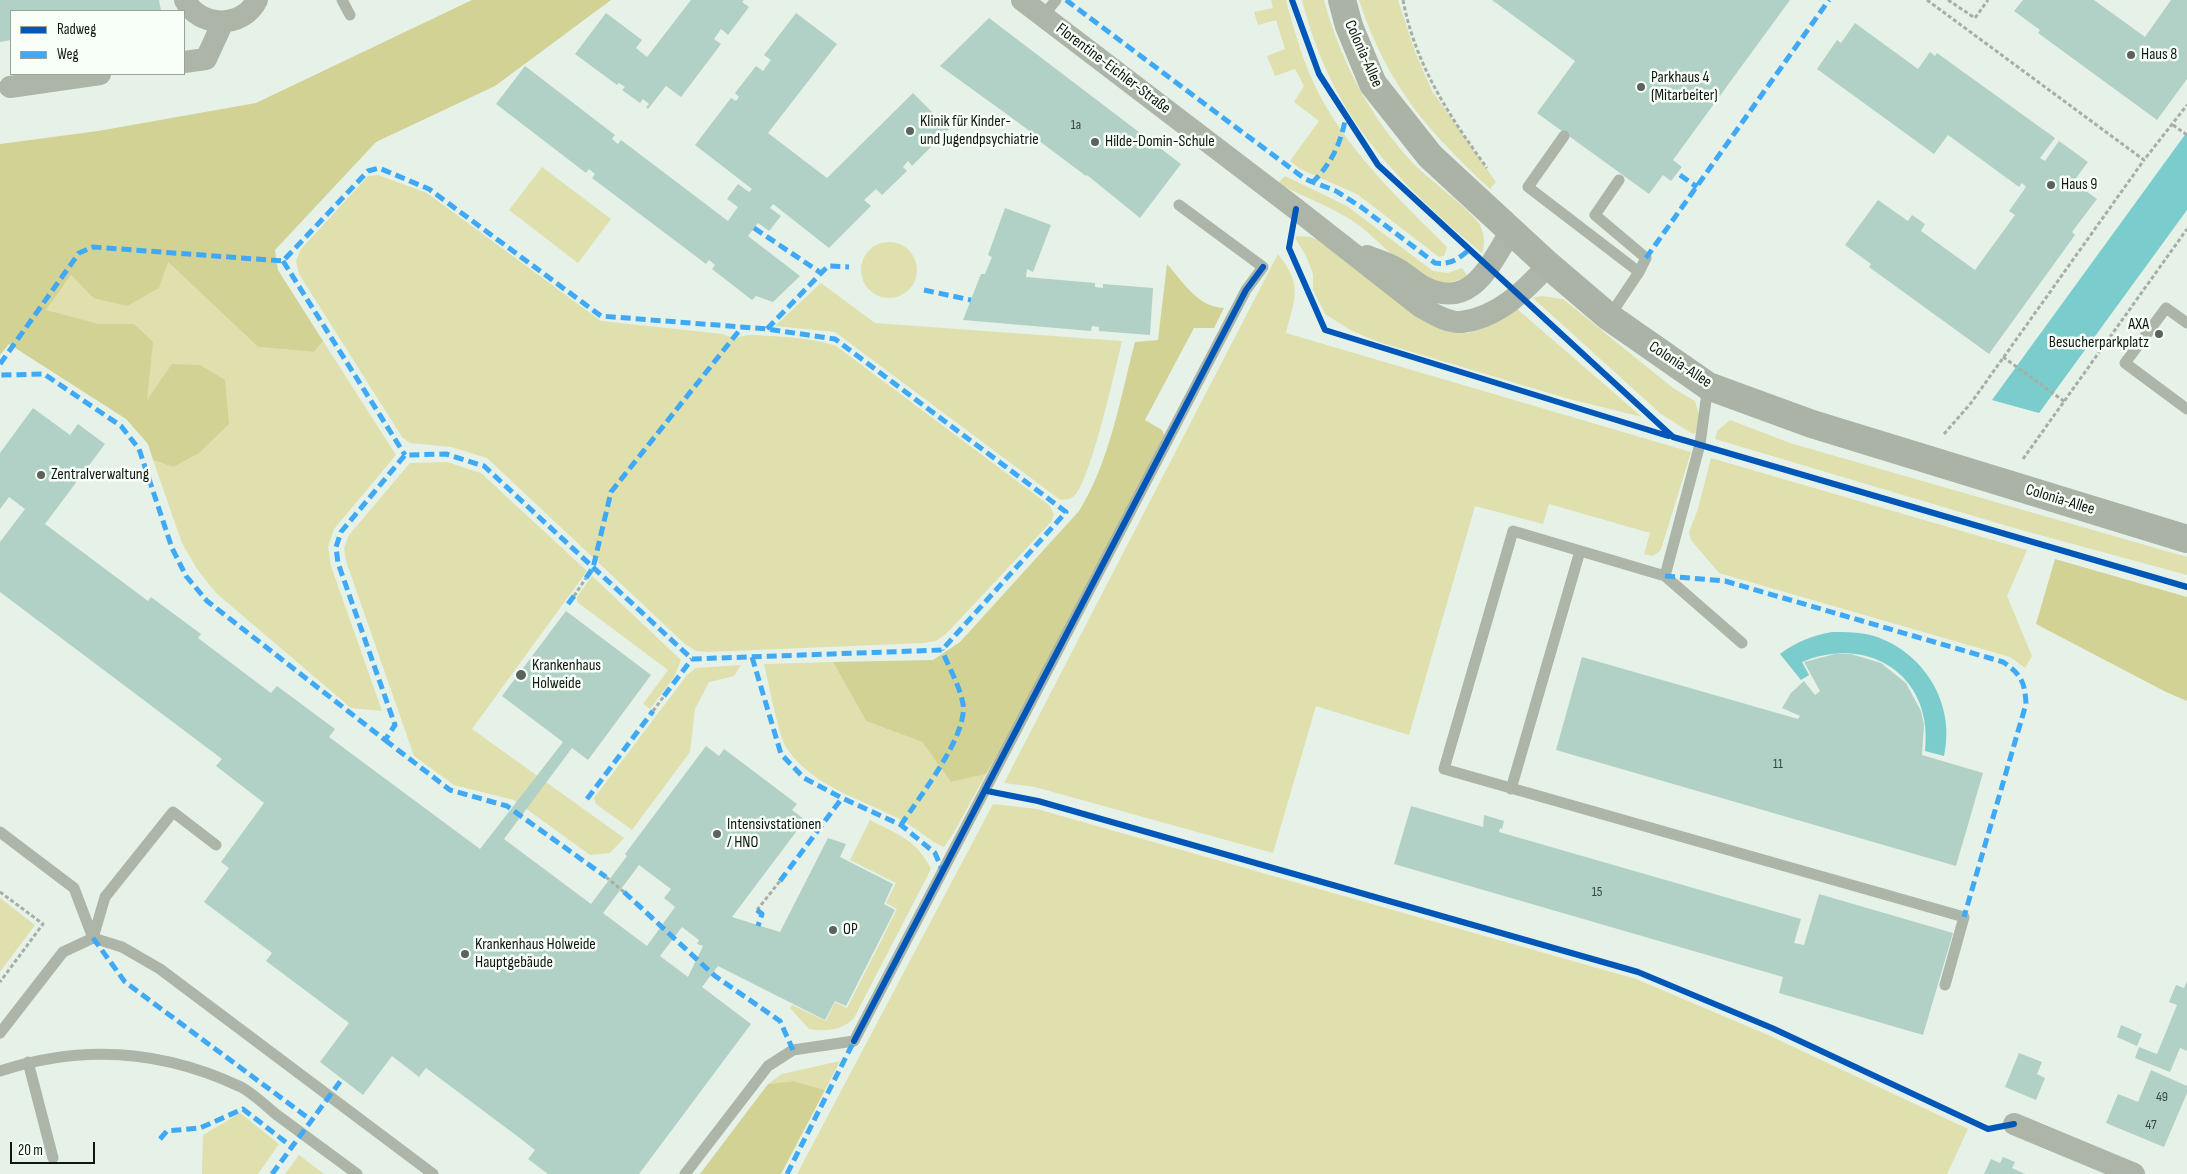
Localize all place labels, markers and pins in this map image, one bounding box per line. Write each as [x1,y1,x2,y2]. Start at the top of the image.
place label: Haus 8 [2141,45,2177,65]
marker: Haus 8 [2125,49,2137,61]
place label: Parkhaus 4 (Mitarbeiter) [1651,68,1718,106]
marker: Parkhaus 4 (Mitarbeiter) [1635,81,1647,93]
place label: Klinik für Kinder- und Jugendpsychiatrie [920,112,1039,150]
marker: Klinik für Kinder- und Jugendpsychiatrie [904,125,916,137]
place label: Hilde-Domin-Schule [1105,132,1215,152]
marker: Hilde-Domin-Schule [1089,136,1101,148]
place label: Haus 9 [2061,175,2097,195]
marker: Haus 9 [2045,179,2057,191]
place label: AXA Besucherparkplatz [2049,315,2149,353]
marker: AXA Besucherparkplatz [2153,328,2165,340]
place label: Zentralverwaltung [51,465,149,485]
marker: Zentralverwaltung [35,469,47,481]
place label: Krankenhaus Holweide [532,656,601,694]
marker: Krankenhaus Holweide [514,668,528,682]
place label: Intensivstationen / HNO [727,815,821,853]
marker: Intensivstationen / HNO [711,828,723,840]
place label: OP [843,920,858,940]
marker: OP [827,924,839,936]
place label: Krankenhaus Holweide Hauptgebäude [475,935,596,973]
marker: Krankenhaus Holweide Hauptgebäude [459,948,471,960]

